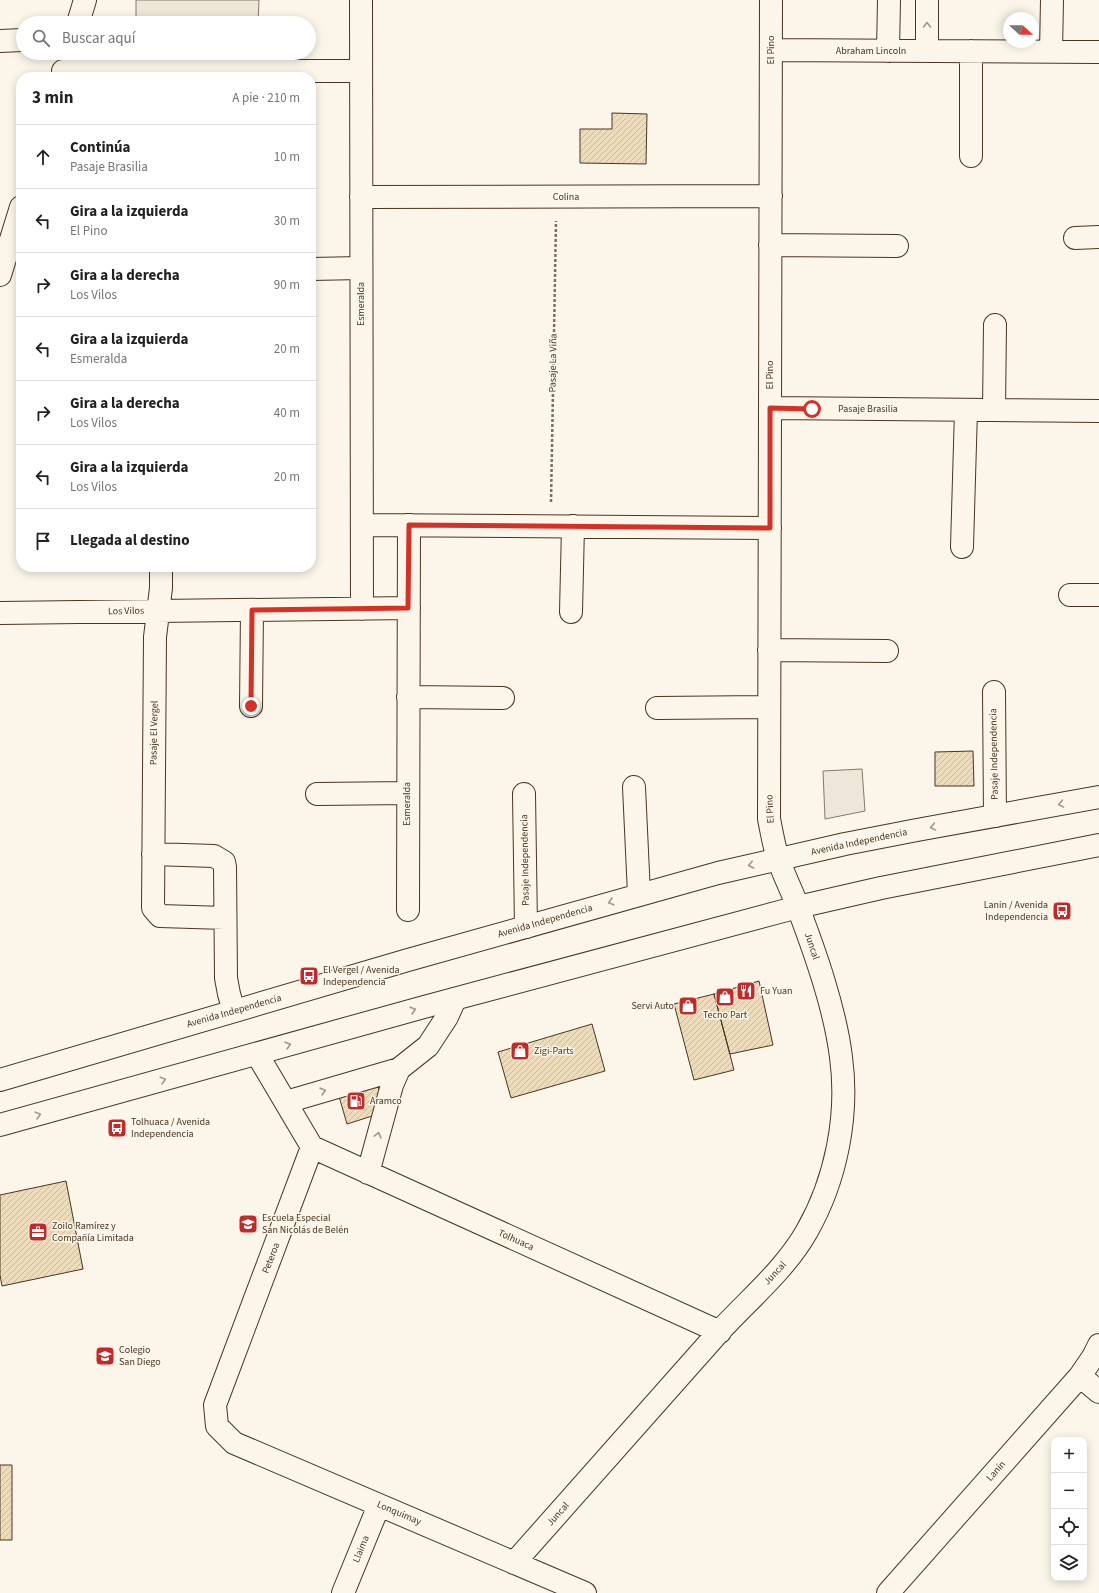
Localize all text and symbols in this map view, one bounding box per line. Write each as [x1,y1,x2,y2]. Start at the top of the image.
north arrow [1003,12,1039,48]
search box [16,16,316,60]
one-way arrow [923,22,931,28]
icon: search [30,27,52,49]
text: Buscar aquí [62,28,135,49]
street label: El Pino [764,36,778,64]
street label: Abraham Lincoln [836,44,906,58]
text: 3 min [32,86,73,110]
text: A pie · 210 m [232,89,300,107]
text: Continúa [70,137,131,158]
icon: ahead [32,146,54,168]
text: 10 m [274,148,300,166]
text: Pasaje Brasilia [70,158,148,176]
street label: Colina [553,190,579,204]
text: Gira a la izquierda [70,201,189,222]
icon: left [32,210,54,232]
text: 30 m [274,212,300,230]
text: El Pino [70,222,107,240]
text: Gira a la derecha [70,265,180,286]
icon: right [32,274,54,296]
text: 90 m [274,276,300,294]
street label: Esmeralda [354,282,368,326]
text: Los Vilos [70,286,117,304]
text: Gira a la izquierda [70,329,189,350]
street label: Pasaje La Viña [545,333,561,393]
icon: left [32,338,54,360]
text: 20 m [274,340,300,358]
text: Esmeralda [70,350,127,368]
street label: El Pino [763,361,777,389]
text: Gira a la derecha [70,393,180,414]
route start [803,400,821,418]
icon: right [32,402,54,424]
street label: Pasaje Brasilia [838,402,898,416]
text: 40 m [274,404,300,422]
text: Los Vilos [70,414,117,432]
text: Gira a la izquierda [70,457,189,478]
icon: left [32,466,54,488]
text: 20 m [274,468,300,486]
text: Los Vilos [70,478,117,496]
icon: arrive [32,530,54,552]
text: Llegada al destino [70,530,190,551]
street label: Los Vilos [108,604,144,618]
route end [242,697,260,715]
street label: Pasaje El Vergel [146,700,162,765]
street label: Pasaje Independencia [986,708,1002,800]
street label: Esmeralda [400,782,414,826]
street label: El Pino [762,794,778,824]
one-way arrow [1058,799,1064,808]
street label: Pasaje Independencia [517,814,533,906]
one-way arrow [930,822,936,831]
street label: Avenida Independencia [810,825,908,859]
one-way arrow [747,861,754,869]
one-way arrow [608,897,615,906]
place label: Lanin / Avenida Independencia [984,898,1048,924]
bus stop icon: Lanin / Avenida Independencia [1051,900,1073,922]
street label: Avenida Independencia [496,901,594,941]
street label: Juncal [801,931,823,962]
place label: El Vergel / Avenida Independencia [323,963,400,989]
bus stop icon: El Vergel / Avenida Independencia [298,965,320,987]
restaurant icon: Fu Yuan [735,980,757,1002]
place label: Fu Yuan [760,984,793,998]
shop icon: Tecno Part [714,986,736,1008]
street label: Avenida Independencia [185,991,283,1031]
shop icon: Servi Auto [677,995,699,1017]
place label: Servi Auto [631,999,674,1013]
one-way arrow [409,1006,416,1015]
place label: Tecno Part [703,1008,748,1022]
shop icon: Zigi-Parts [509,1040,531,1062]
one-way arrow [285,1042,291,1050]
place label: Zigi-Parts [534,1044,574,1058]
one-way arrow [159,1076,166,1085]
one-way arrow [319,1087,326,1096]
fuel station icon: Aramco [345,1090,367,1112]
place label: Aramco [370,1094,402,1108]
one-way arrow [34,1111,41,1120]
place label: Tolhuaca / Avenida Independencia [131,1115,210,1141]
bus stop icon: Tolhuaca / Avenida Independencia [106,1117,128,1139]
one-way arrow [374,1132,382,1138]
place label: Escuela Especial San Nicolás de Belén [262,1211,349,1237]
school or university icon: Escuela Especial San Nicolás de Belén [237,1213,259,1235]
place label: Zoilo Ramírez y Compañía Limitada [52,1219,134,1245]
office icon: Zoilo Ramírez y Compañía Limitada [27,1221,49,1243]
street label: Tolhuaca [496,1226,536,1254]
street label: Peteroa [259,1240,283,1276]
street label: Juncal [760,1258,790,1288]
place label: Colegio San Diego [119,1343,161,1369]
school or university icon: Colegio San Diego [94,1345,116,1367]
map controls [1051,1437,1087,1581]
button: + [1051,1437,1087,1473]
street label: Lanín [983,1458,1009,1484]
button: − [1051,1473,1087,1509]
street label: Lonquimay [375,1497,424,1529]
street label: Juncal [544,1499,573,1529]
button: locate [1051,1509,1087,1545]
street label: Llaima [349,1533,373,1565]
button: layers [1051,1545,1087,1581]

